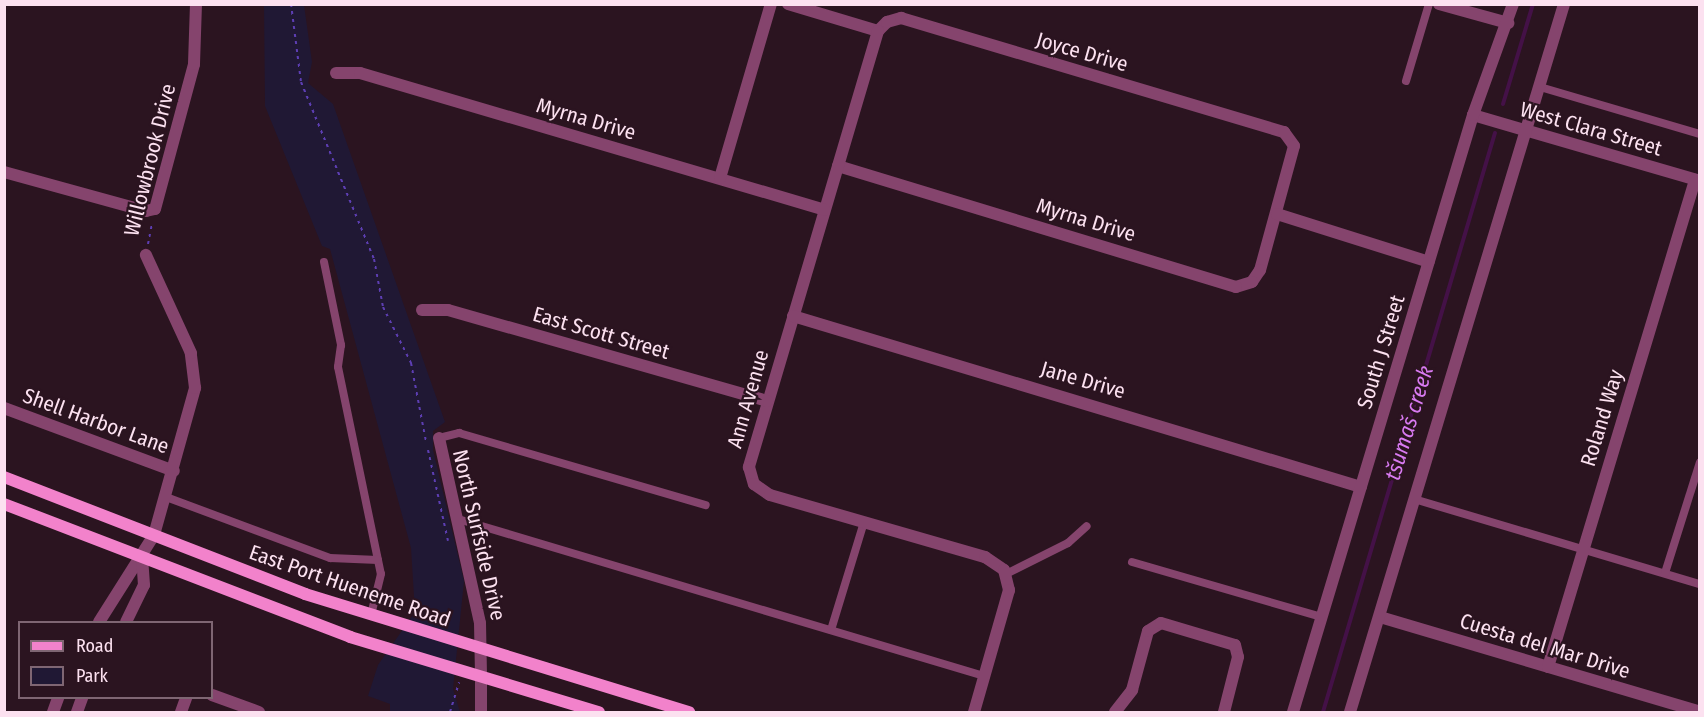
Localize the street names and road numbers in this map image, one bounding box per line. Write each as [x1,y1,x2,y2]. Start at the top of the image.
street label: Joyce Drive [1033,27,1131,77]
street label: Willowbrook Drive [119,81,181,239]
street label: Myrna Drive [533,93,639,145]
street label: West Clara Street [1517,97,1665,161]
street label: Myrna Drive [1033,193,1139,247]
street label: South J Street [1352,292,1410,412]
street label: East Scott Street [530,301,672,365]
street label: Ann Avenue [722,347,774,451]
street label: Jane Drive [1038,356,1128,404]
street label: Roland Way [1575,367,1629,469]
street label: Shell Harbor Lane [20,383,172,459]
street label: North Surfside Drive [447,447,511,623]
street label: East Port Hueneme Road [246,540,454,632]
street label: Cuesta del Mar Drive [1457,608,1633,684]

